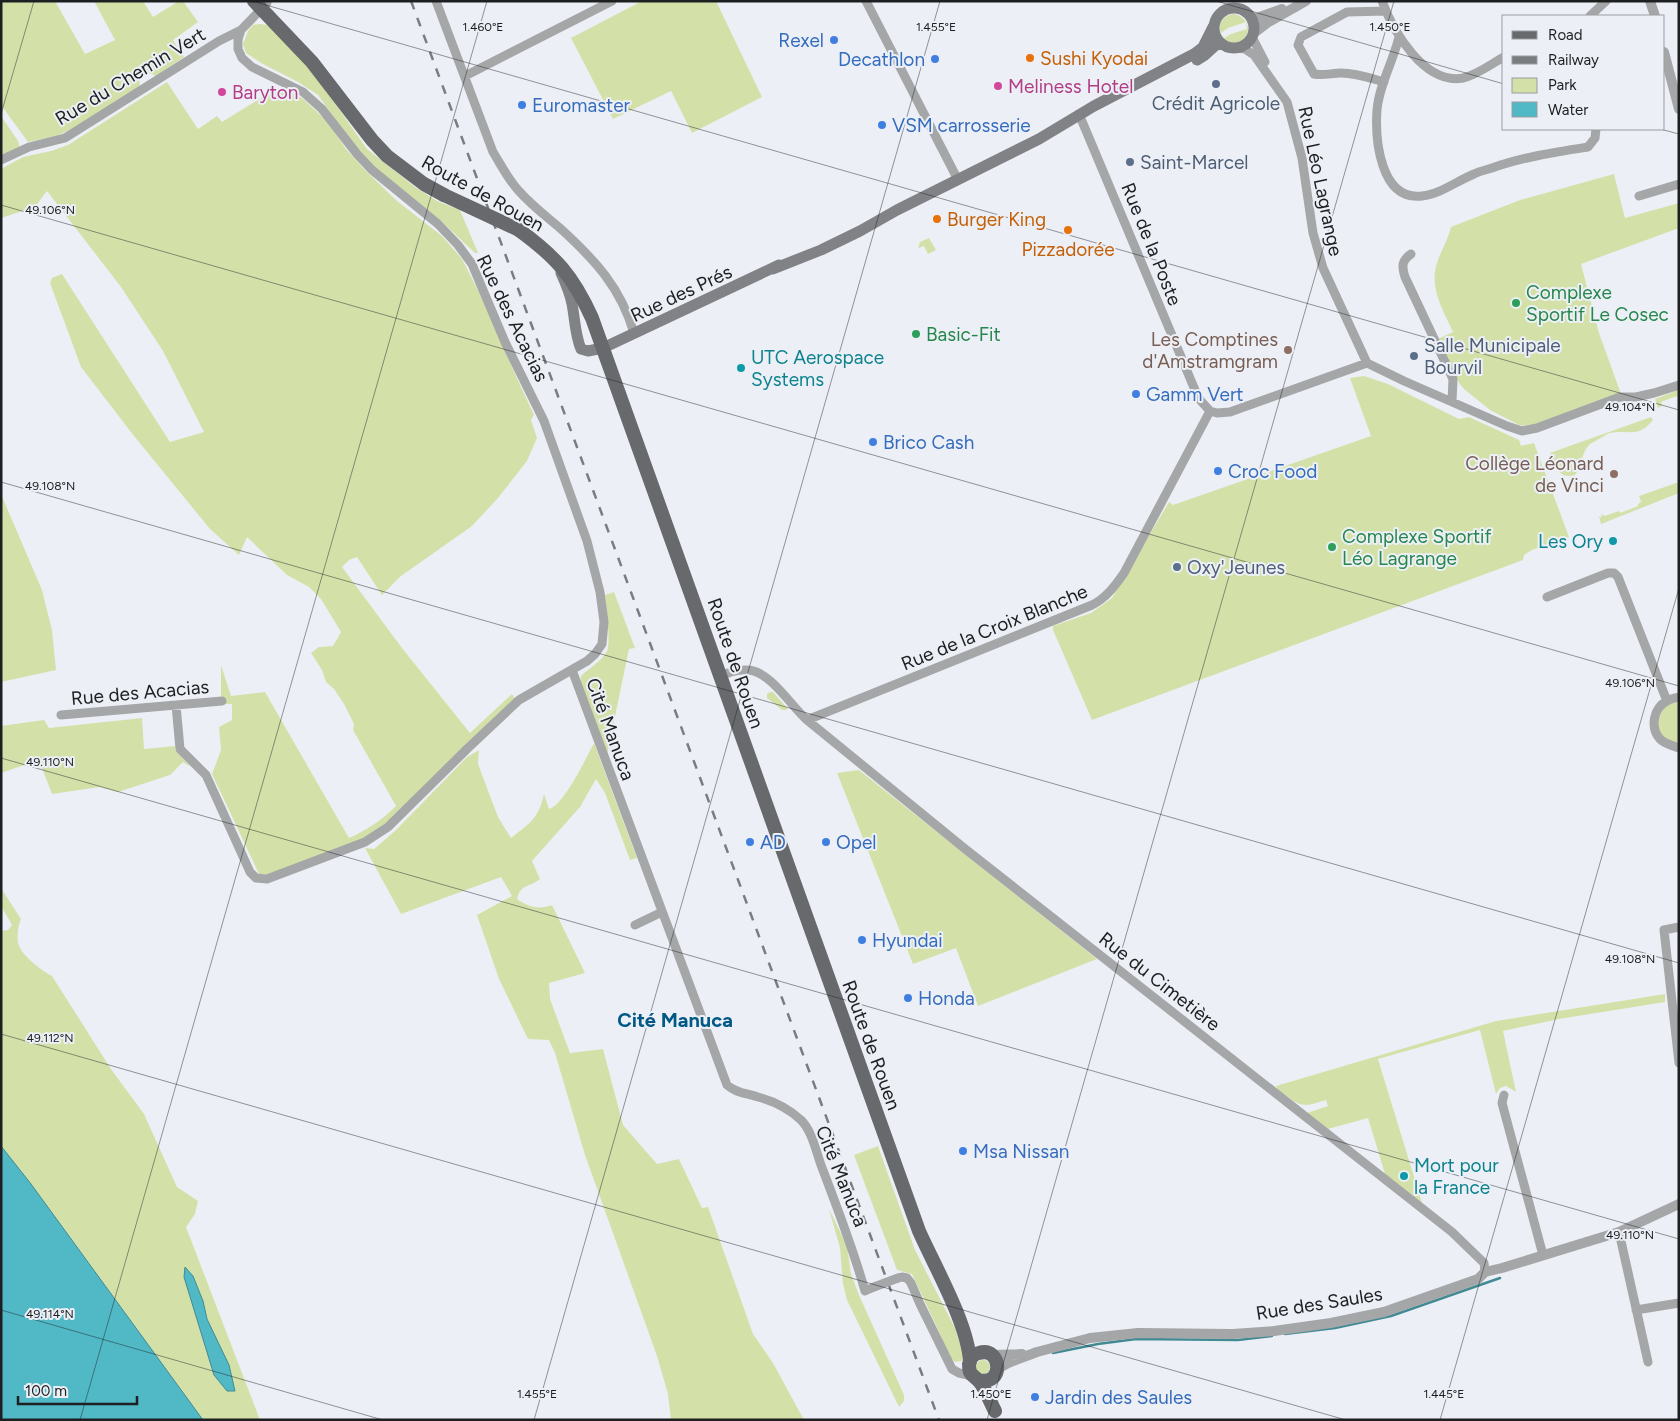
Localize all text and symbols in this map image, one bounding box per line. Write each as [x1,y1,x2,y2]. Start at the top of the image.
legend [1502,15,1665,130]
text: 1.460°E [463,20,503,34]
text: 1.455°E [916,20,956,34]
text: 1.450°E [1369,20,1411,34]
street label: Rue du Chemin Vert [51,23,209,130]
text: Road [1548,26,1583,44]
place label: Rexel [778,29,824,52]
marker: Rexel [828,34,840,46]
place label: Sushi Kyodai [1040,47,1148,70]
place label: Decathlon [838,48,925,71]
text: Railway [1548,51,1599,69]
marker: Sushi Kyodai [1024,52,1036,64]
marker: Decathlon [929,53,941,65]
place label: Meliness Hotel [1008,75,1133,98]
text: Park [1548,76,1577,94]
marker: Crédit Agricole [1210,78,1222,90]
marker: Meliness Hotel [992,80,1004,92]
place label: Baryton [232,81,298,104]
marker: Baryton [216,86,228,98]
place label: Crédit Agricole [1152,92,1280,115]
place label: Euromaster [532,94,631,117]
marker: Euromaster [516,99,528,111]
text: Water [1548,101,1588,119]
street label: Rue Léo Lagrange [1293,104,1348,258]
place label: VSM carrosserie [892,114,1031,137]
marker: VSM carrosserie [876,119,888,131]
street label: Route de Rouen [418,150,548,237]
place label: Saint-Marcel [1140,151,1249,174]
marker: Saint-Marcel [1124,156,1136,168]
street label: Rue de la Poste [1116,179,1187,309]
text: 49.106°N [25,203,75,217]
place label: Burger King [947,208,1046,231]
marker: Burger King [931,213,943,225]
marker: Pizzadorée [1062,224,1074,236]
place label: Pizzadorée [1021,238,1115,261]
street label: Rue des Acacias [472,251,553,386]
street label: Rue des Prés [627,260,736,327]
place label: Complexe Sportif Le Cosec [1526,281,1669,326]
marker: Complexe Sportif Le Cosec [1510,297,1522,309]
place label: Basic-Fit [926,323,1001,346]
marker: Basic-Fit [910,328,922,340]
place label: Les Comptines d'Amstramgram [1142,328,1278,373]
place label: Salle Municipale Bourvil [1424,334,1561,379]
marker: Les Comptines d'Amstramgram [1282,344,1294,356]
place label: UTC Aerospace Systems [751,346,884,391]
marker: Salle Municipale Bourvil [1408,350,1420,362]
marker: UTC Aerospace Systems [735,362,747,374]
place label: Gamm Vert [1146,383,1244,406]
marker: Gamm Vert [1130,388,1142,400]
text: 49.104°N [1605,400,1655,414]
place label: Brico Cash [883,431,974,454]
marker: Brico Cash [867,436,879,448]
place label: Collège Léonard de Vinci [1465,452,1604,497]
place label: Croc Food [1228,460,1318,483]
marker: Croc Food [1212,465,1224,477]
marker: Collège Léonard de Vinci [1608,468,1620,480]
text: 49.108°N [25,479,75,493]
place label: Complexe Sportif Léo Lagrange [1342,525,1492,570]
place label: Les Ory [1538,530,1603,553]
marker: Les Ory [1607,535,1619,547]
marker: Complexe Sportif Léo Lagrange [1326,541,1338,553]
place label: Oxy'Jeunes [1187,556,1285,579]
marker: Oxy'Jeunes [1171,561,1183,573]
street label: Rue de la Croix Blanche [898,580,1091,675]
street label: Route de Rouen [702,595,769,731]
street label: Rue des Acacias [70,675,210,710]
street label: Cité Manuca [581,675,640,784]
text: 49.106°N [1605,676,1655,690]
text: 49.110°N [26,755,74,769]
place label: AD [760,831,786,854]
place label: Opel [836,831,877,854]
marker: AD [744,836,756,848]
marker: Opel [820,836,832,848]
street label: Rue du Cimetière [1095,927,1225,1036]
place label: Hyundai [872,929,943,952]
marker: Hyundai [856,934,868,946]
text: 49.108°N [1605,952,1655,966]
street label: Route de Rouen [837,977,906,1113]
place label: Honda [918,987,975,1010]
marker: Honda [902,992,914,1004]
district label: Cité Manuca [617,1008,733,1032]
text: 49.112°N [26,1031,74,1045]
street label: Cité Manuca [811,1122,872,1230]
place label: Msa Nissan [973,1140,1069,1163]
marker: Msa Nissan [957,1145,969,1157]
place label: Mort pour la France [1414,1154,1499,1199]
marker: Mort pour la France [1398,1170,1410,1182]
text: 49.110°N [1606,1228,1654,1242]
street label: Rue des Saules [1254,1282,1384,1325]
text: 49.114°N [26,1307,74,1321]
scale bar [18,1374,136,1406]
text: 100 m [25,1382,67,1400]
place label: Jardin des Saules [1045,1386,1192,1409]
text: 1.455°E [517,1387,557,1401]
text: 1.450°E [970,1387,1012,1401]
text: 1.445°E [1424,1387,1464,1401]
marker: Jardin des Saules [1029,1391,1041,1403]

